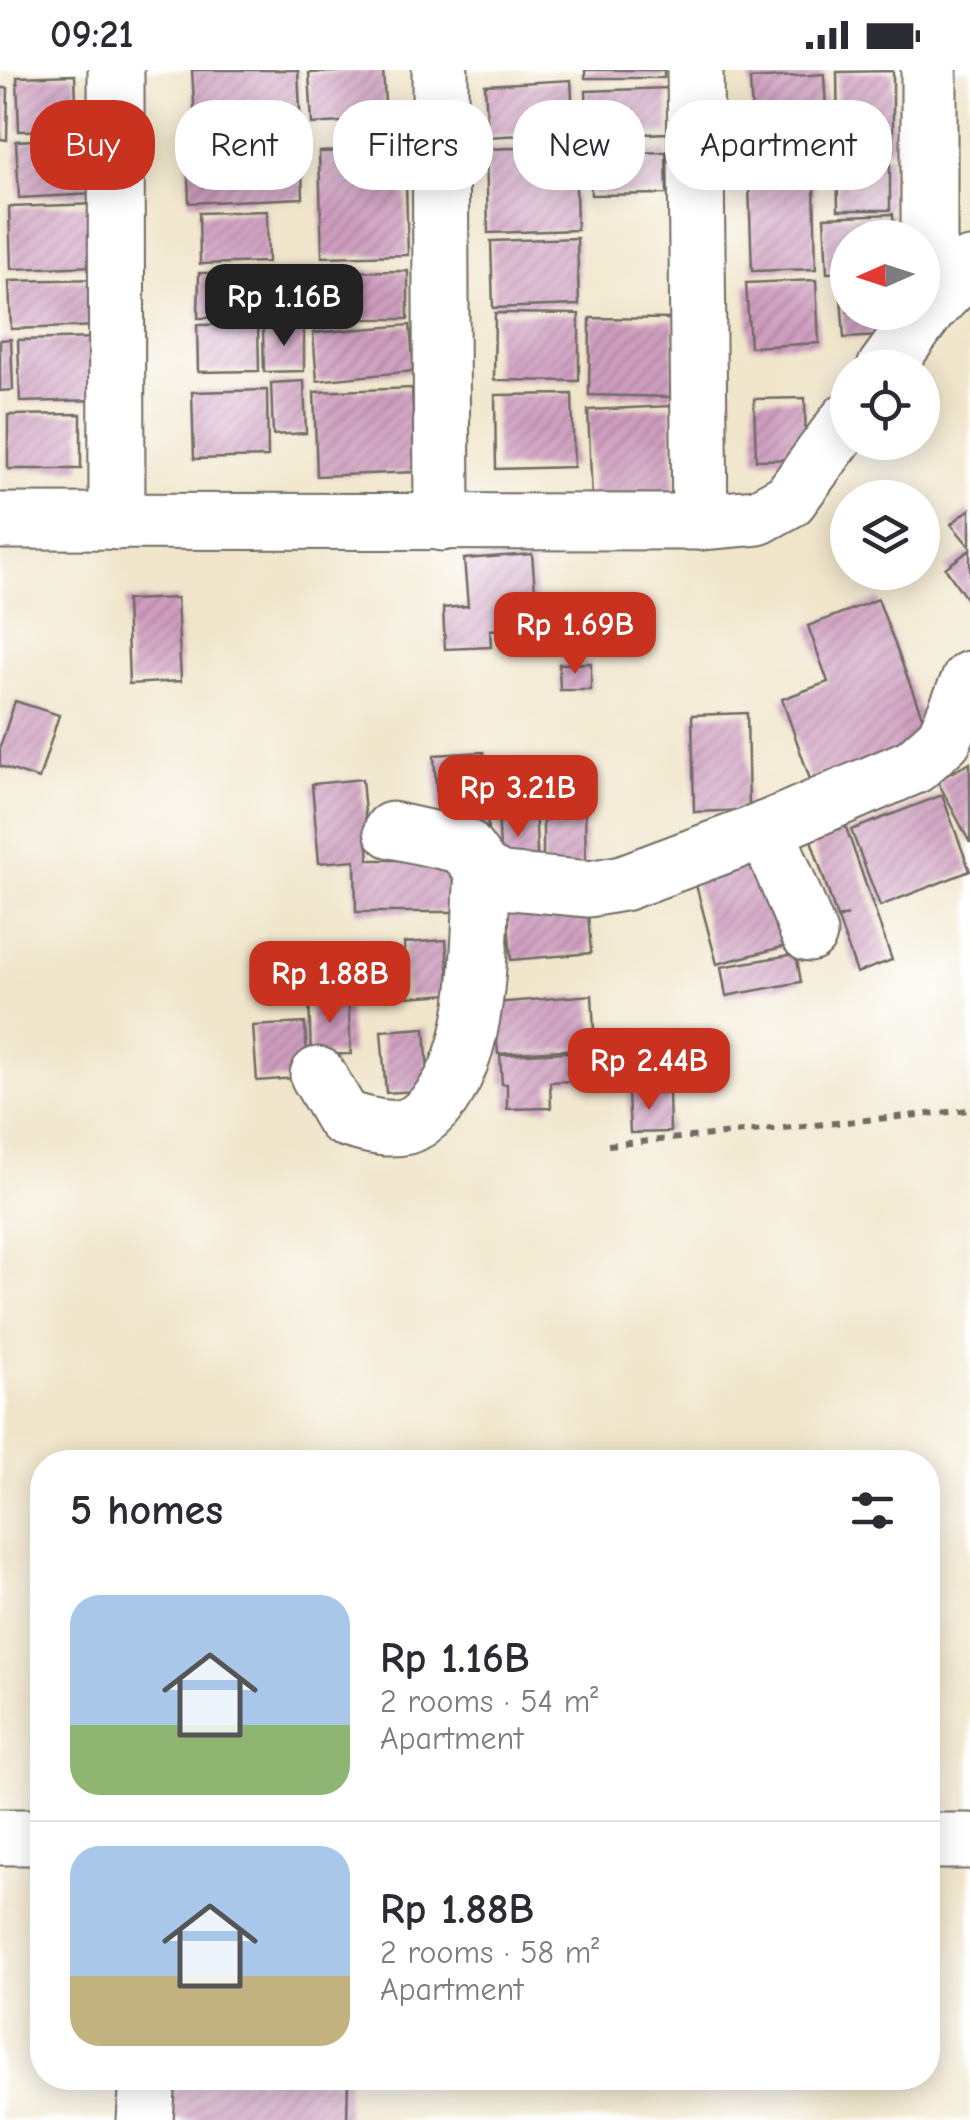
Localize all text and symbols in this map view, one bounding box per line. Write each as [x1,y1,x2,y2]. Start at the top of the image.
text: 09:21 [50,13,133,57]
chip: Buy [30,100,155,190]
chip: Rent [175,100,313,190]
chip: Filters [333,100,493,190]
chip: New [513,100,645,190]
chip: Apartment [665,100,892,190]
north arrow [830,220,940,330]
map controls [830,220,940,590]
pin: Rp 1.16B [181,264,387,349]
text: Rp 1.16B [227,278,341,315]
button: locate [830,350,940,460]
button: layers [830,480,940,590]
pin: Rp 1.69B [472,592,678,677]
text: Rp 1.69B [516,606,634,643]
pin: Rp 3.21B [415,755,621,840]
text: Rp 3.21B [460,769,576,806]
pin: Rp 1.88B [227,941,433,1026]
text: Rp 1.88B [271,955,389,992]
pin: Rp 2.44B [546,1028,752,1113]
text: Rp 2.44B [590,1042,708,1079]
icon: filters [845,1483,900,1538]
text: 5 homes [70,1486,223,1535]
text: Rp 1.16B [380,1634,530,1683]
icon: home [150,1635,270,1755]
text: 2 rooms · 54 m² [380,1683,598,1720]
text: Apartment [380,1720,523,1757]
text: Rp 1.88B [380,1885,534,1934]
icon: home [150,1886,270,2006]
text: 2 rooms · 58 m² [380,1934,599,1971]
text: Apartment [380,1971,523,2008]

